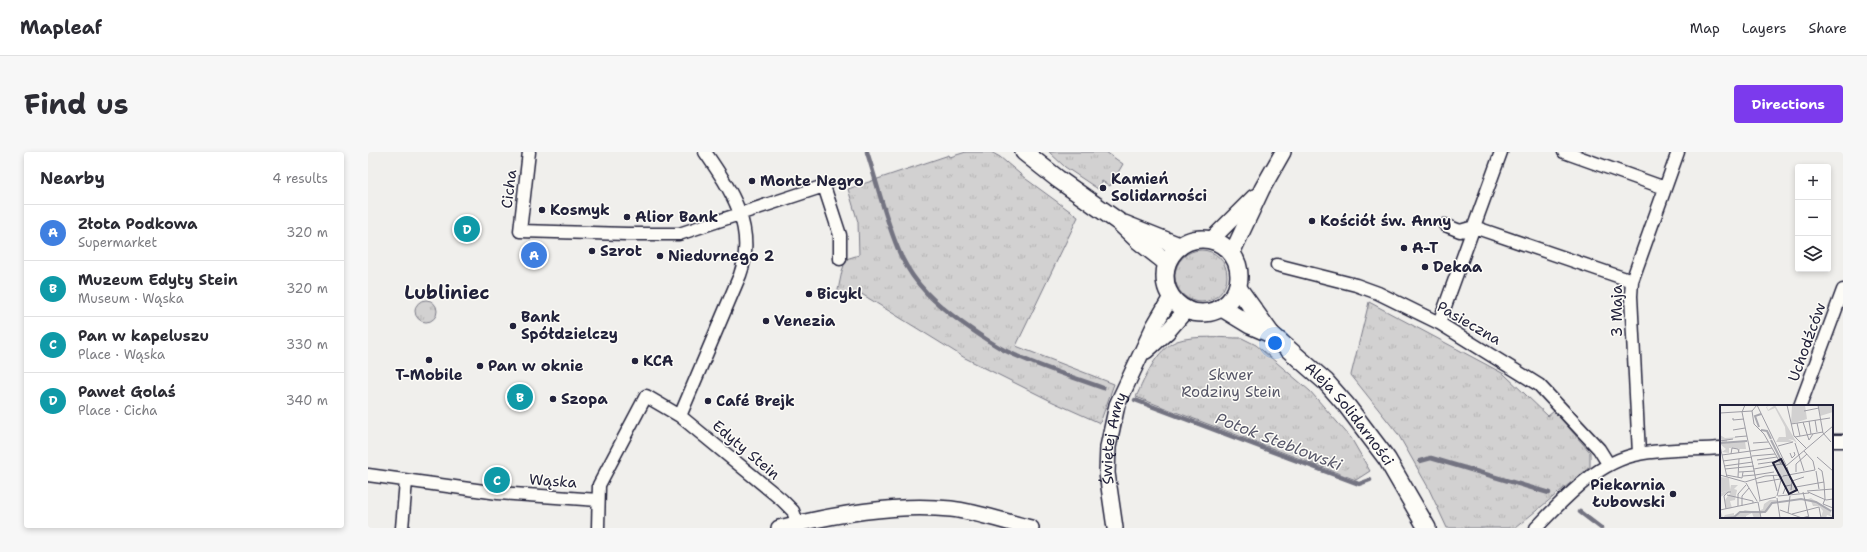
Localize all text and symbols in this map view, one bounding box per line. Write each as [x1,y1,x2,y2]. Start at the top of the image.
text: Mapleaf [20,15,102,40]
text: Map [1690,19,1720,37]
text: Layers [1742,19,1786,37]
text: Share [1808,19,1847,37]
text: Find us [24,85,129,123]
button: Directions [1734,85,1843,123]
map controls [1795,164,1831,272]
button: + [1795,164,1831,200]
text: Nearby [40,167,105,189]
street label: Cicha [497,168,521,210]
place label: Kamień Solidarności [1111,169,1207,206]
text: 4 results [272,170,328,187]
place label: Monte Negro [760,171,864,191]
marker: Monte Negro [747,176,757,186]
marker: Kamień Solidarności [1098,183,1108,193]
place label: Kosmyk [550,200,610,220]
button: − [1795,200,1831,236]
marker: Kosmyk [537,205,547,215]
place label: Alior Bank [635,207,718,227]
place label: Kościół św. Anny [1320,211,1451,231]
marker: Alior Bank [622,212,632,222]
text: Złota Podkowa [78,214,197,234]
pin: D [454,214,480,244]
marker: Kościół św. Anny [1307,216,1317,226]
text: A [48,224,58,241]
text: 320 m [286,224,328,241]
text: Supermarket [78,234,157,251]
button: layers [1795,236,1831,272]
place label: A-T [1412,238,1439,258]
pin: A [521,240,547,270]
place label: Szrot [600,241,642,261]
marker: A-T [1399,243,1409,253]
marker: Szrot [587,246,597,256]
place label: Niedurnego 2 [668,246,775,266]
marker: Niedurnego 2 [655,251,665,261]
place label: Dekaa [1433,257,1483,277]
marker: Dekaa [1420,262,1430,272]
text: Muzeum Edyty Stein [78,270,238,290]
text: B [49,280,57,297]
text: 320 m [286,280,328,297]
district label: Lubliniec [404,280,490,305]
place label: Bicykl [817,284,862,304]
street label: 3 Maja [1607,284,1627,337]
marker: Bicykl [804,289,814,299]
text: Museum · Wąska [78,290,184,307]
street label: Pasieczna [1433,297,1505,350]
street label: Uchodźców [1783,300,1831,384]
place label: Bank Spółdzielczy [521,307,618,344]
place label: Venezia [774,311,836,331]
marker: Venezia [761,316,771,326]
marker: Bank Spółdzielczy [508,321,518,331]
text: Pan w kapeluszu [78,326,209,346]
your location [1265,333,1285,353]
text: C [49,336,57,353]
text: 330 m [286,336,328,353]
text: Place · Wąska [78,346,165,363]
place label: KCA [643,351,674,371]
marker: T-Mobile [424,355,434,365]
place label: Pan w oknie [488,356,583,376]
marker: KCA [630,356,640,366]
street label: Aleja Solidarności [1300,358,1399,469]
marker: Pan w oknie [475,361,485,371]
place label: T-Mobile [395,365,463,385]
park label: Skwer Rodziny Stein [1181,365,1281,402]
text: Paweł Golaś [78,382,176,402]
pin: B [507,382,533,412]
street label: Świętej Anny [1097,388,1132,486]
place label: Szopa [561,389,608,409]
place label: Café Brejk [716,391,795,411]
text: D [48,392,58,409]
text: 340 m [286,392,328,409]
marker: Szopa [548,394,558,404]
marker: Café Brejk [703,396,713,406]
text: Place · Cicha [78,402,157,419]
inset map [1720,405,1833,518]
water label: Potok Steblowski [1213,408,1345,475]
street label: Edyty Stein [708,416,784,484]
pin: C [484,465,510,495]
street label: Wąska [528,469,578,493]
place label: Piekarnia Łubowski [1590,475,1666,512]
marker: Piekarnia Łubowski [1668,489,1678,499]

